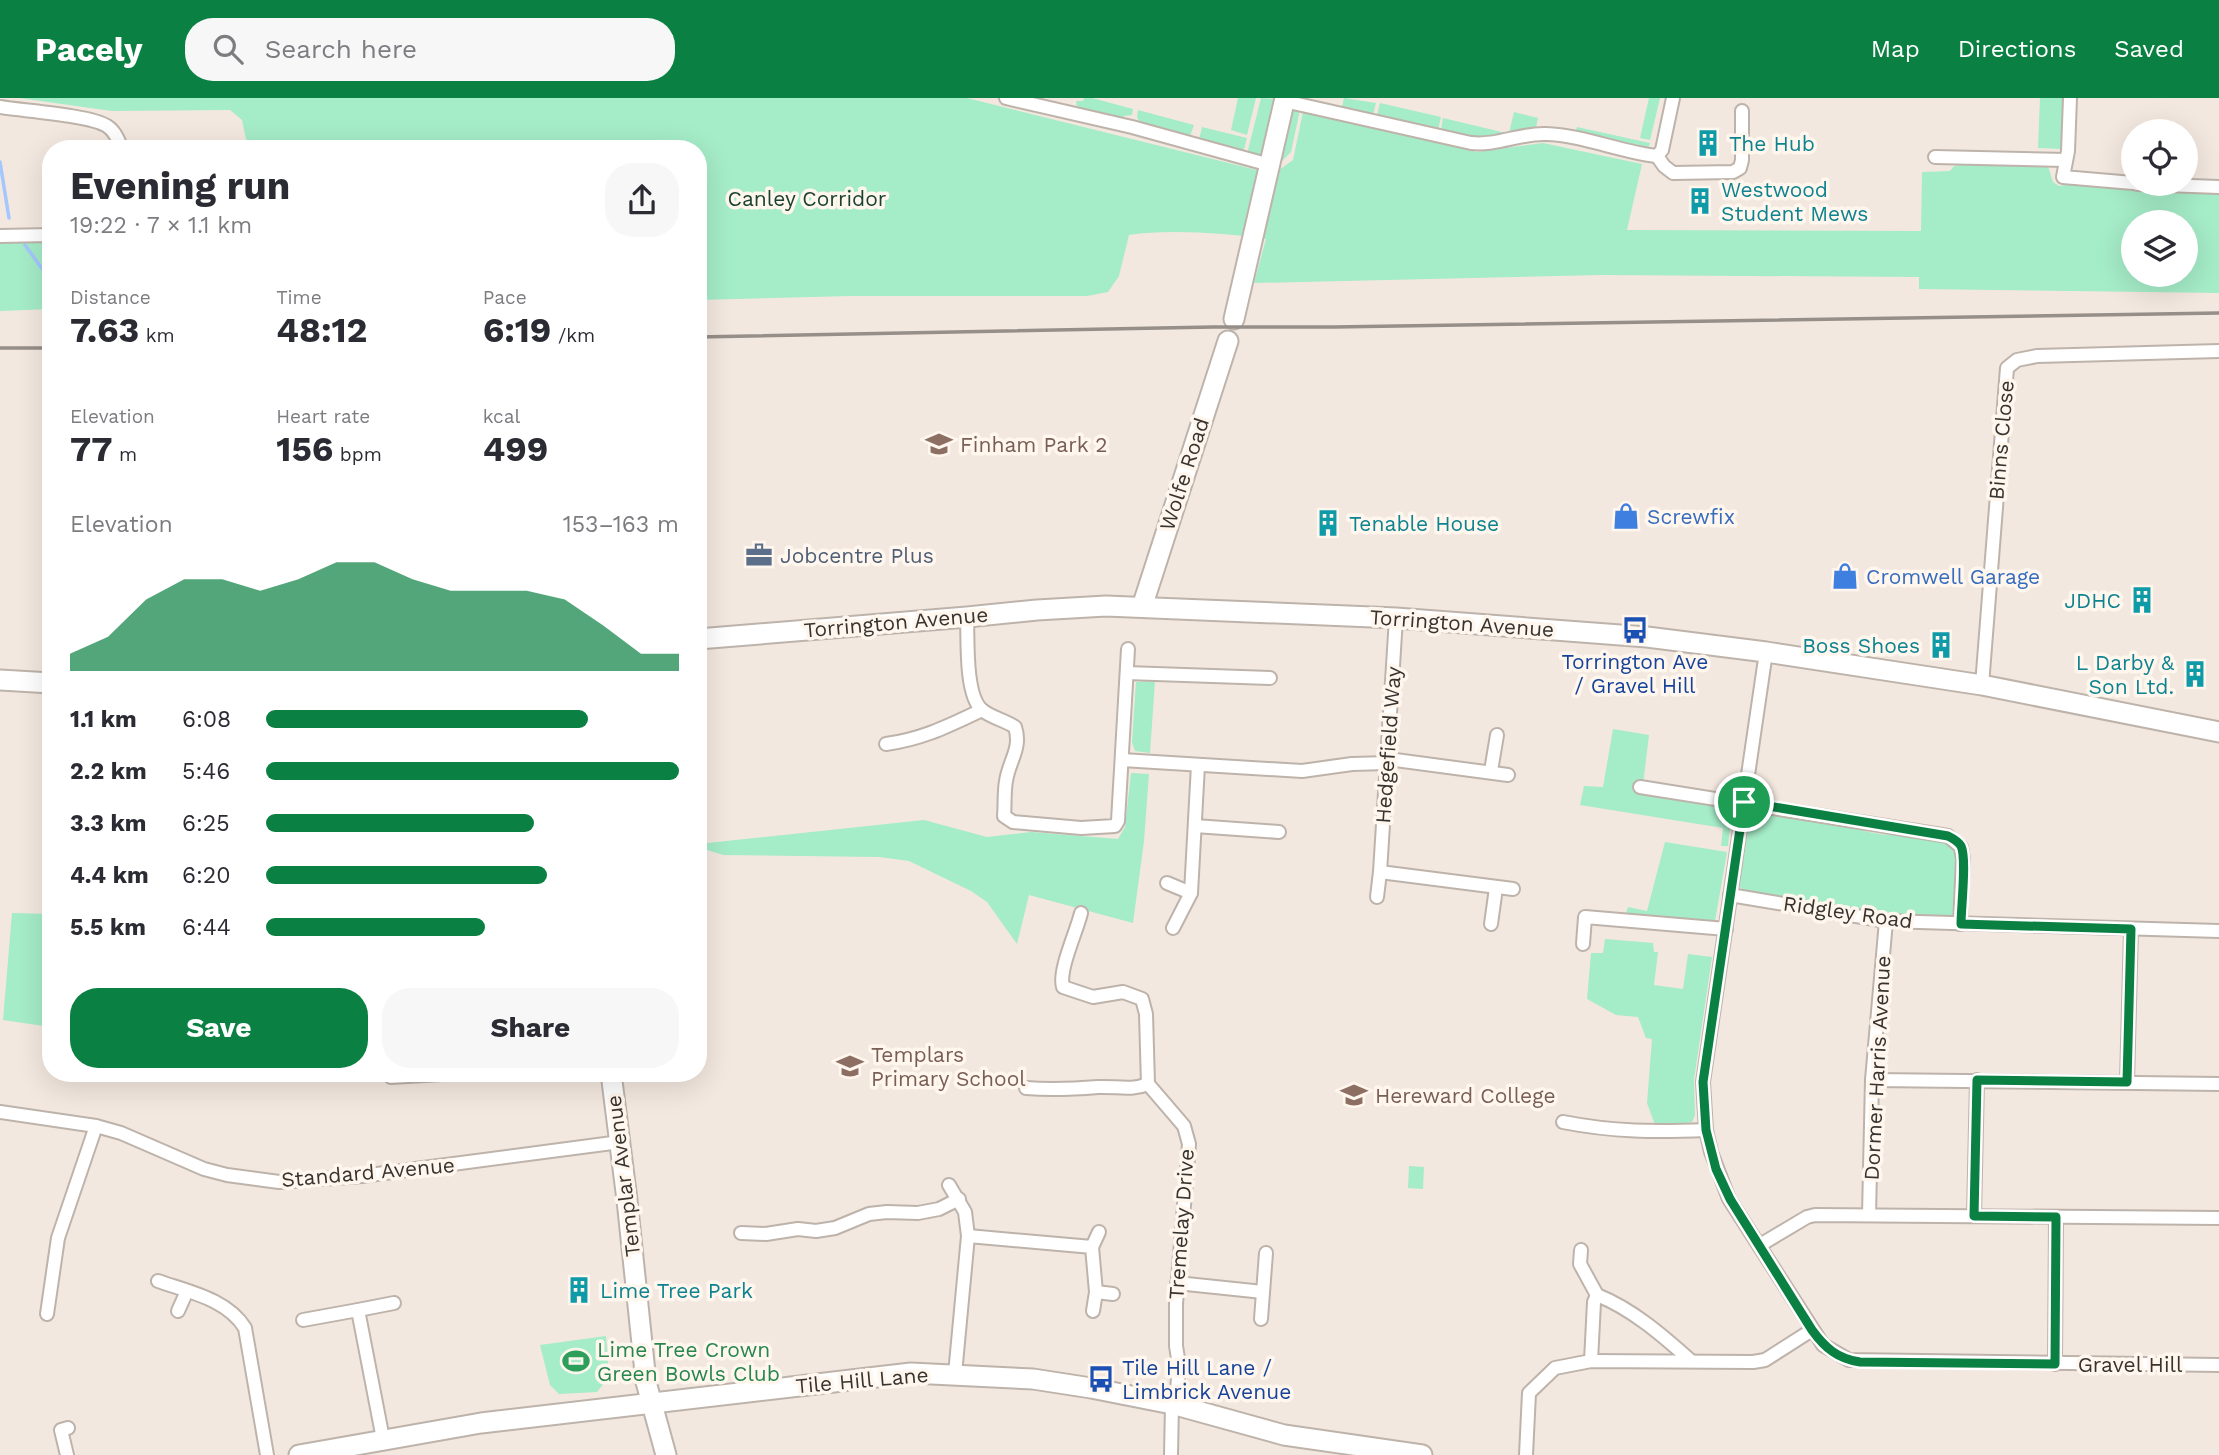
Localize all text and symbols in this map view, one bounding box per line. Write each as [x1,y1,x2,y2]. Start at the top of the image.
search box [185,18,675,81]
text: Pacely [35,30,143,69]
icon: search [209,30,247,68]
text: Search here [265,34,417,64]
text: Map [1871,35,1920,63]
text: Directions [1958,35,2076,63]
text: Saved [2114,35,2184,63]
map controls [2121,119,2198,287]
button: locate [2121,119,2198,196]
building icon: The Hub [1693,128,1723,158]
place label: The Hub [1729,131,1815,156]
button: share [605,163,679,237]
text: Evening run [70,164,290,208]
place label: Westwood Student Mews [1721,177,1868,226]
park label: Canley Corridor [728,186,887,211]
building icon: Westwood Student Mews [1685,186,1715,216]
button: layers [2121,210,2198,287]
text: 19:22 · 7 × 1.1 km [70,212,252,239]
text: Distance [70,286,151,309]
text: Time [276,286,322,309]
text: Pace [483,286,527,309]
text: 7.63 [70,309,139,351]
text: 48:12 [276,309,367,351]
text: 6:19 [483,309,551,351]
text: km [139,324,175,347]
text: /km [551,324,595,347]
street label: Binns Close [1983,379,2019,501]
text: Elevation [70,405,155,428]
text: Heart rate [276,405,370,428]
text: kcal [483,405,520,428]
street label: Wolfe Road [1154,415,1214,533]
text: 77 [70,428,113,470]
text: 156 [276,428,333,470]
text: 499 [483,428,548,470]
school or university icon: Finham Park 2 [924,429,954,459]
place label: Finham Park 2 [960,432,1108,457]
text: m [113,443,137,466]
text: bpm [333,443,382,466]
shop icon: Screwfix [1611,501,1641,531]
place label: Screwfix [1647,504,1735,529]
building icon: Tenable House [1313,508,1343,538]
text: Elevation [70,511,173,538]
text: 153–163 m [563,511,679,538]
place label: Tenable House [1349,511,1499,536]
office icon: Jobcentre Plus [744,540,774,570]
place label: Jobcentre Plus [780,543,934,568]
shop icon: Cromwell Garage [1830,561,1860,591]
place label: Cromwell Garage [1866,564,2040,589]
building icon: JDHC [2127,585,2157,615]
place label: JDHC [2064,588,2121,613]
street label: Torrington Avenue [803,601,989,643]
street label: Torrington Avenue [1369,604,1555,642]
bus stop icon: Torrington Ave / Gravel Hill [1620,615,1650,645]
building icon: Boss Shoes [1926,630,1956,660]
place label: Boss Shoes [1802,633,1920,658]
place label: Torrington Ave / Gravel Hill [1562,649,1708,698]
place label: L Darby & Son Ltd. [2076,650,2175,699]
building icon: L Darby & Son Ltd. [2180,659,2210,689]
street label: Hedgefield Way [1370,665,1406,824]
text: 1.1 km [70,706,137,733]
text: 6:08 [182,706,231,733]
text: 2.2 km [70,758,147,785]
text: 5:46 [182,758,230,785]
pin [1714,772,1774,832]
icon: arrive [1725,783,1763,821]
text: 3.3 km [70,810,146,837]
text: 6:25 [182,810,230,837]
text: 4.4 km [70,862,149,889]
text: 6:20 [182,862,231,889]
street label: Ridgley Road [1782,891,1914,933]
text: 5.5 km [70,914,146,941]
text: 6:44 [182,914,231,941]
street label: Dormer Harris Avenue [1859,955,1895,1181]
button: Save [70,988,368,1068]
button: Share [382,988,679,1068]
place label: Templars Primary School [871,1042,1026,1091]
school or university icon: Templars Primary School [835,1051,865,1081]
school or university icon: Hereward College [1339,1080,1369,1110]
place label: Hereward College [1375,1083,1556,1108]
street label: Templar Avenue [601,1094,645,1258]
street label: Tremelay Drive [1163,1148,1199,1300]
street label: Standard Avenue [280,1152,456,1192]
building icon: Lime Tree Park [564,1275,594,1305]
place label: Lime Tree Park [600,1278,753,1303]
place label: Lime Tree Crown Green Bowls Club [597,1337,780,1386]
sports icon: Lime Tree Crown Green Bowls Club [561,1346,591,1376]
street label: Gravel Hill [2078,1352,2183,1377]
place label: Tile Hill Lane / Limbrick Avenue [1122,1355,1291,1404]
street label: Tile Hill Lane [794,1362,930,1398]
bus stop icon: Tile Hill Lane / Limbrick Avenue [1086,1364,1116,1394]

